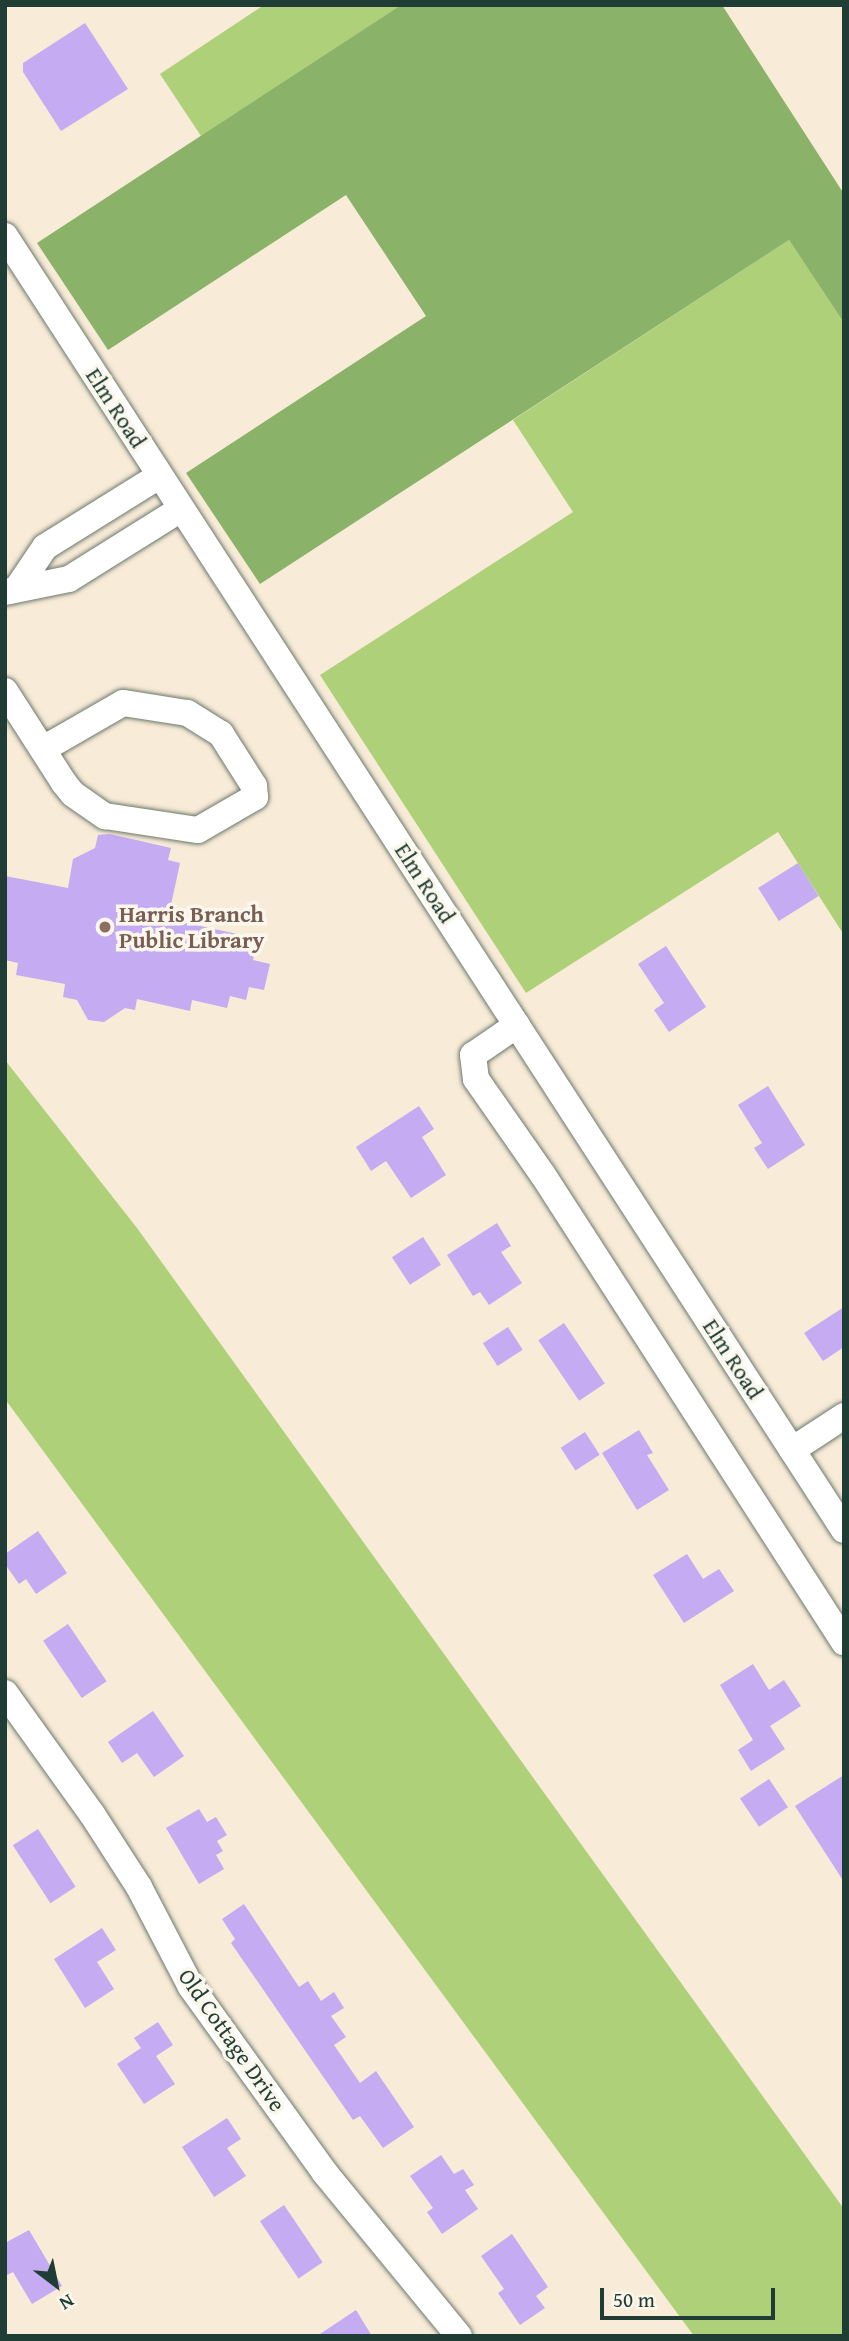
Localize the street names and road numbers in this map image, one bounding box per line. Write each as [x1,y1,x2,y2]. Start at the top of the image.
street label: Elm Road [80,363,152,453]
street label: Elm Road [389,838,461,928]
street label: Elm Road [697,1314,769,1404]
street label: Old Cottage Drive [173,1963,291,2117]

